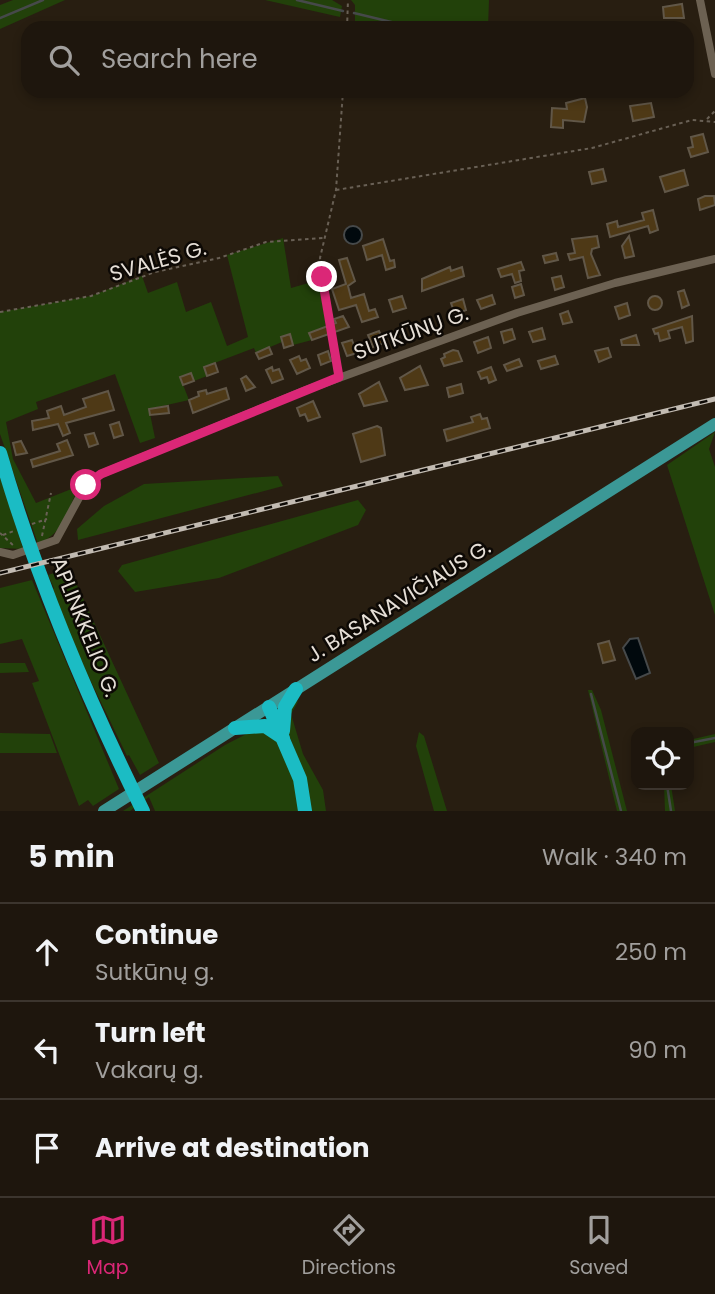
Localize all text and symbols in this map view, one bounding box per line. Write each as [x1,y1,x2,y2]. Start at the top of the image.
search box [21,21,694,98]
icon: search [45,41,83,79]
text: Search here [101,41,258,77]
street label: SVALĖS G. [106,233,210,288]
route end [306,261,337,292]
street label: SUTKŪNŲ G. [350,298,472,367]
route start [70,469,101,500]
street label: J. BASANAVIČIAUS G. [301,532,496,669]
street label: APLINKKELIO G. [44,553,127,701]
map controls [631,727,694,790]
button: locate [631,727,694,790]
text: 5 min [28,835,115,878]
text: Walk · 340 m [542,841,687,873]
text: Continue [95,917,218,953]
icon: ahead [28,933,66,971]
text: 250 m [615,936,687,968]
text: Sutkūnų g. [95,956,214,988]
text: Turn left [95,1015,206,1051]
icon: left [28,1031,66,1069]
text: 90 m [628,1034,687,1066]
text: Vakarų g. [95,1054,203,1086]
icon: arrive [28,1129,66,1167]
text: Arrive at destination [95,1130,370,1166]
tab: Map [87,1211,129,1282]
tab: Directions [302,1211,396,1282]
tab: Saved [569,1211,628,1282]

